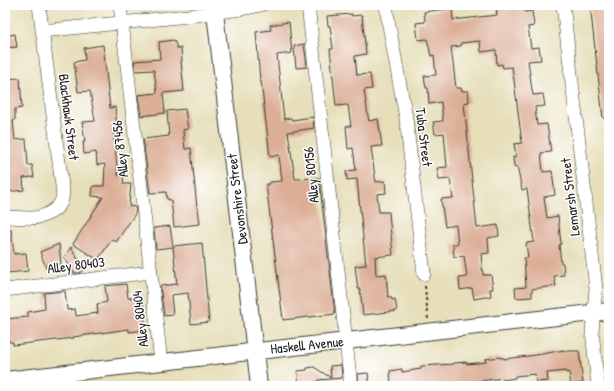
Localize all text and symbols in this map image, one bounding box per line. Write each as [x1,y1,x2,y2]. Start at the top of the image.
street label: Blackhawk Street [55,73,84,161]
street label: Tuba Street [411,106,438,168]
street label: Alley 87456 [107,119,133,179]
street label: Alley 80156 [298,145,324,204]
street label: Devonshire Street [222,153,251,245]
street label: Lemarsh Street [555,157,584,237]
street label: Alley 80403 [46,252,106,278]
street label: Alley 80404 [127,290,153,348]
street label: Haskell Avenue [269,331,345,358]

